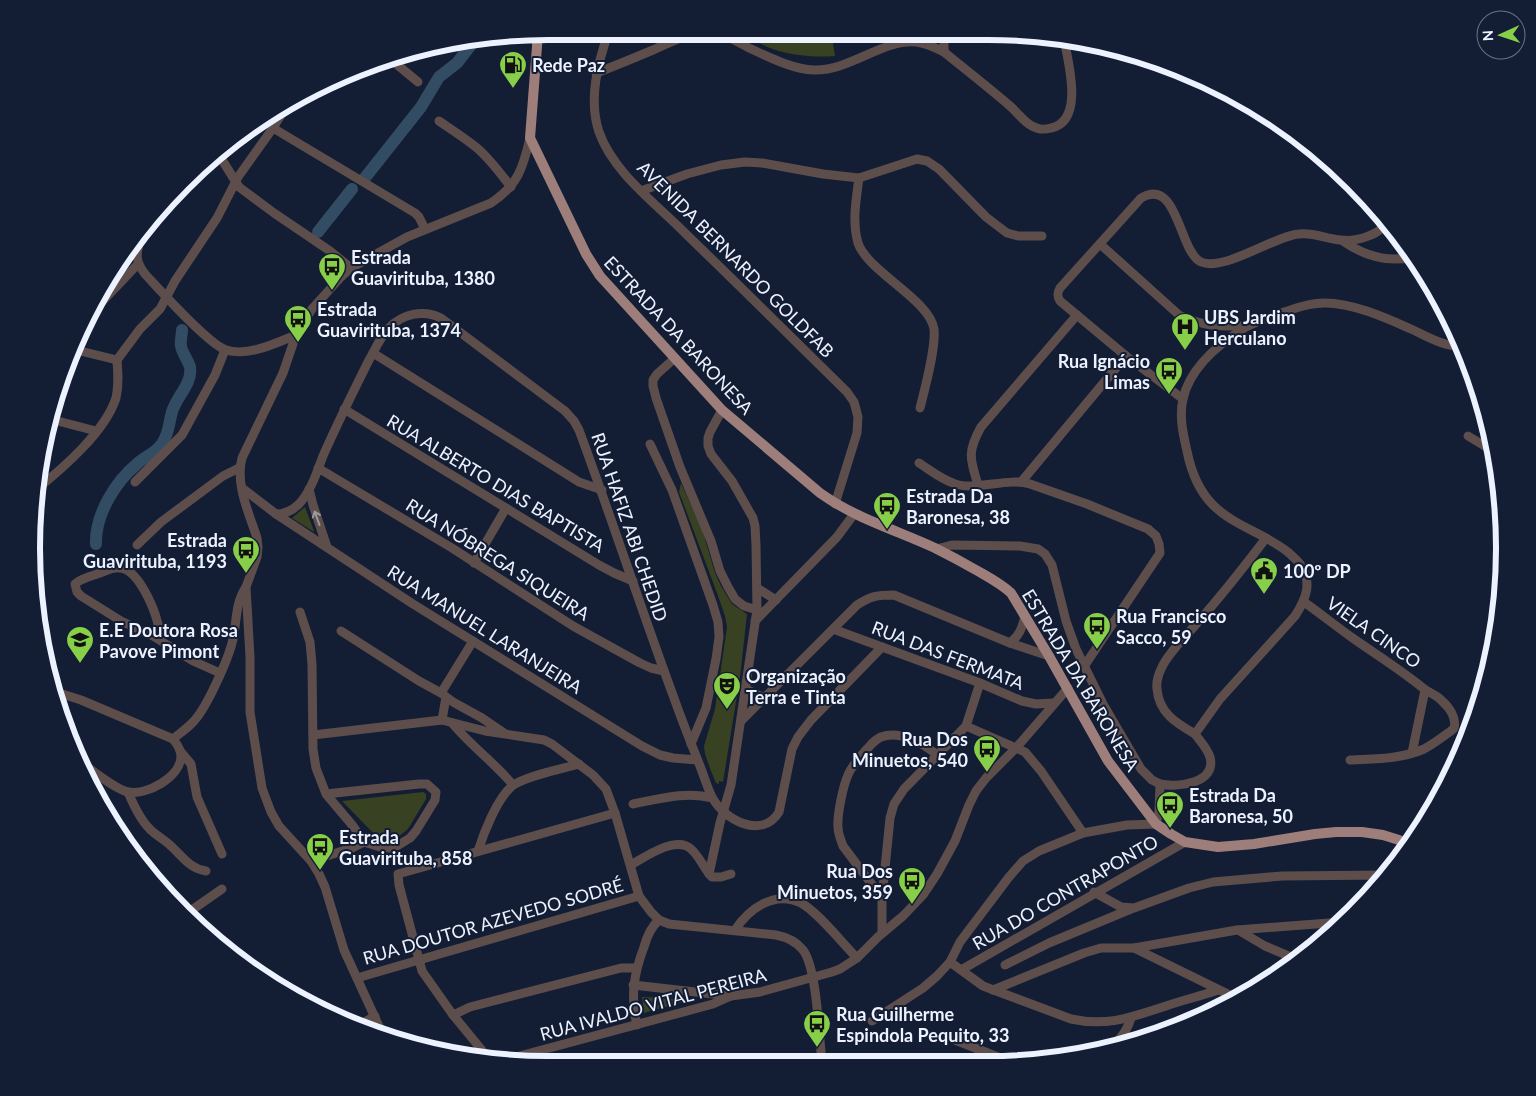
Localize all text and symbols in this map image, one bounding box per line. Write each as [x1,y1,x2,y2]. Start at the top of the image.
north arrow [1476,10,1526,60]
text: N [1479,30,1496,42]
fuel station icon: Rede Paz [498,50,528,89]
place label: Rede Paz [532,54,605,76]
street label: AVENIDA BERNARDO GOLDFAB [633,156,839,362]
place label: Estrada Guavirituba, 1380 [351,246,495,289]
street label: ESTRADA DA BARONESA [600,251,759,419]
bus stop icon: Estrada Guavirituba, 1380 [317,252,347,291]
place label: Estrada Guavirituba, 1374 [317,298,461,341]
bus stop icon: Estrada Guavirituba, 1374 [283,304,313,343]
place label: UBS Jardim Herculano [1204,306,1296,349]
hospital icon: UBS Jardim Herculano [1170,312,1200,351]
place label: Rua Ignácio Limas [1058,350,1150,393]
bus stop icon: Rua Ignácio Limas [1154,356,1184,395]
street label: RUA ALBERTO DIAS BAPTISTA [383,409,609,557]
street label: RUA HAFIZ ABI CHEDID [587,430,673,624]
place label: Estrada Da Baronesa, 38 [906,485,1010,528]
bus stop icon: Estrada Da Baronesa, 38 [872,491,902,530]
street label: RUA NÓBREGA SIQUEIRA [402,493,594,625]
one-way arrow [312,511,322,527]
place label: Estrada Guavirituba, 1193 [83,529,227,572]
bus stop icon: Estrada Guavirituba, 1193 [231,535,261,574]
public building icon: 100º DP [1249,556,1279,595]
street label: RUA MANUEL LARANJEIRA [384,560,587,698]
place label: 100º DP [1283,560,1351,582]
street label: ESTRADA DA BARONESA [1018,585,1145,776]
street label: VIELA CINCO [1323,591,1425,673]
place label: Rua Francisco Sacco, 59 [1116,605,1226,648]
bus stop icon: Rua Francisco Sacco, 59 [1082,611,1112,650]
street label: RUA DAS FERMATA [869,616,1028,694]
place label: E.E Doutora Rosa Pavove Pimont [99,619,238,662]
school or university icon: E.E Doutora Rosa Pavove Pimont [65,625,95,664]
place label: Organização Terra e Tinta [746,665,846,708]
theatre icon: Organização Terra e Tinta [712,671,742,710]
place label: Rua Dos Minuetos, 540 [852,728,968,771]
bus stop icon: Rua Dos Minuetos, 540 [972,734,1002,773]
place label: Estrada Da Baronesa, 50 [1189,784,1293,827]
bus stop icon: Estrada Da Baronesa, 50 [1155,790,1185,829]
place label: Estrada Guavirituba, 858 [339,826,472,869]
street label: RUA DO CONTRAPONTO [968,830,1162,954]
bus stop icon: Estrada Guavirituba, 858 [305,832,335,871]
place label: Rua Dos Minuetos, 359 [777,860,893,903]
bus stop icon: Rua Dos Minuetos, 359 [897,866,927,905]
street label: RUA DOUTOR AZEVEDO SODRÉ [360,873,626,969]
street label: RUA IVALDO VITAL PEREIRA [537,963,769,1045]
place label: Rua Guilherme Espindola Pequito, 33 [836,1003,1009,1046]
bus stop icon: Rua Guilherme Espindola Pequito, 33 [802,1009,832,1048]

